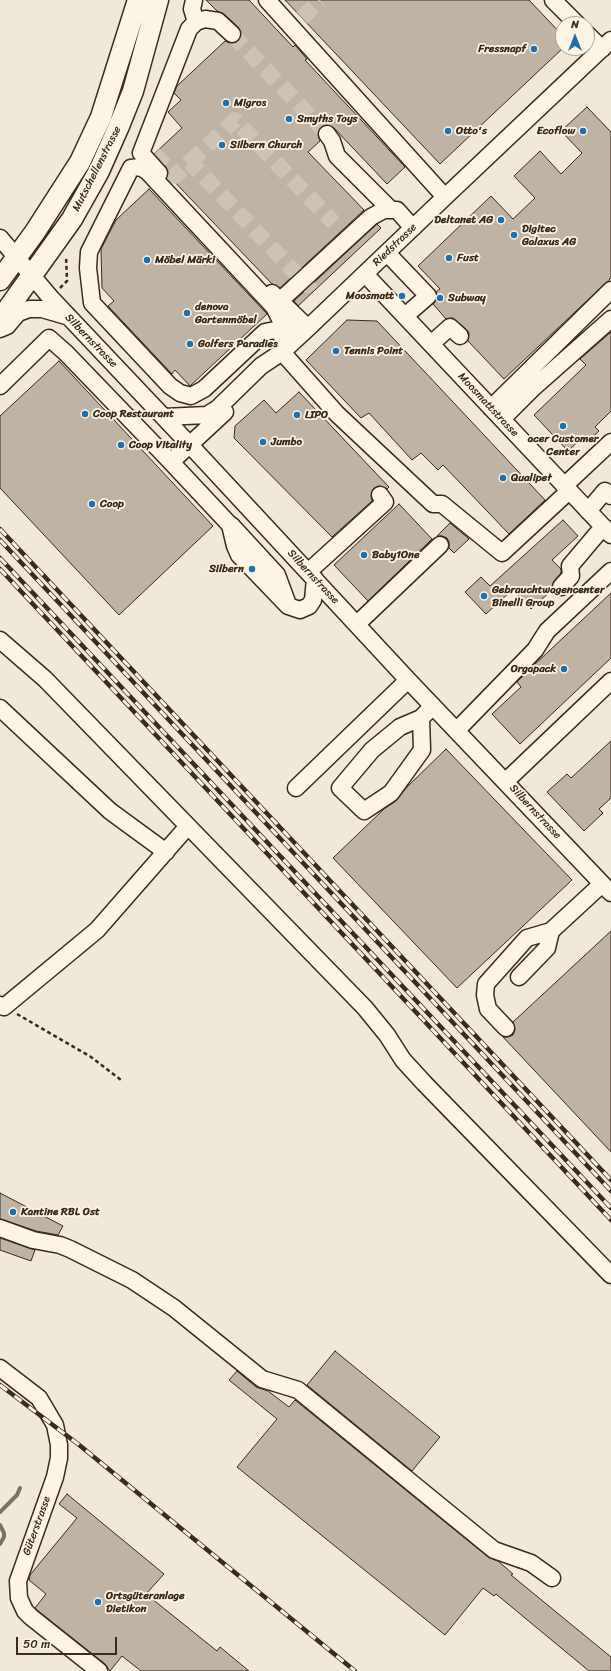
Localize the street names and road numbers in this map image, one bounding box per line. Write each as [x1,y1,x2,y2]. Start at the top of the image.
street label: Mutschellenstrasse [70,124,124,214]
street label: Riedstrasse [370,221,420,269]
street label: Silbernstrasse [62,311,120,371]
street label: Moosmattstrasse [455,370,521,440]
street label: Silbernstrasse [284,547,342,607]
street label: Silbernstrasse [506,782,564,842]
street label: Güterstrasse [20,1495,54,1557]

